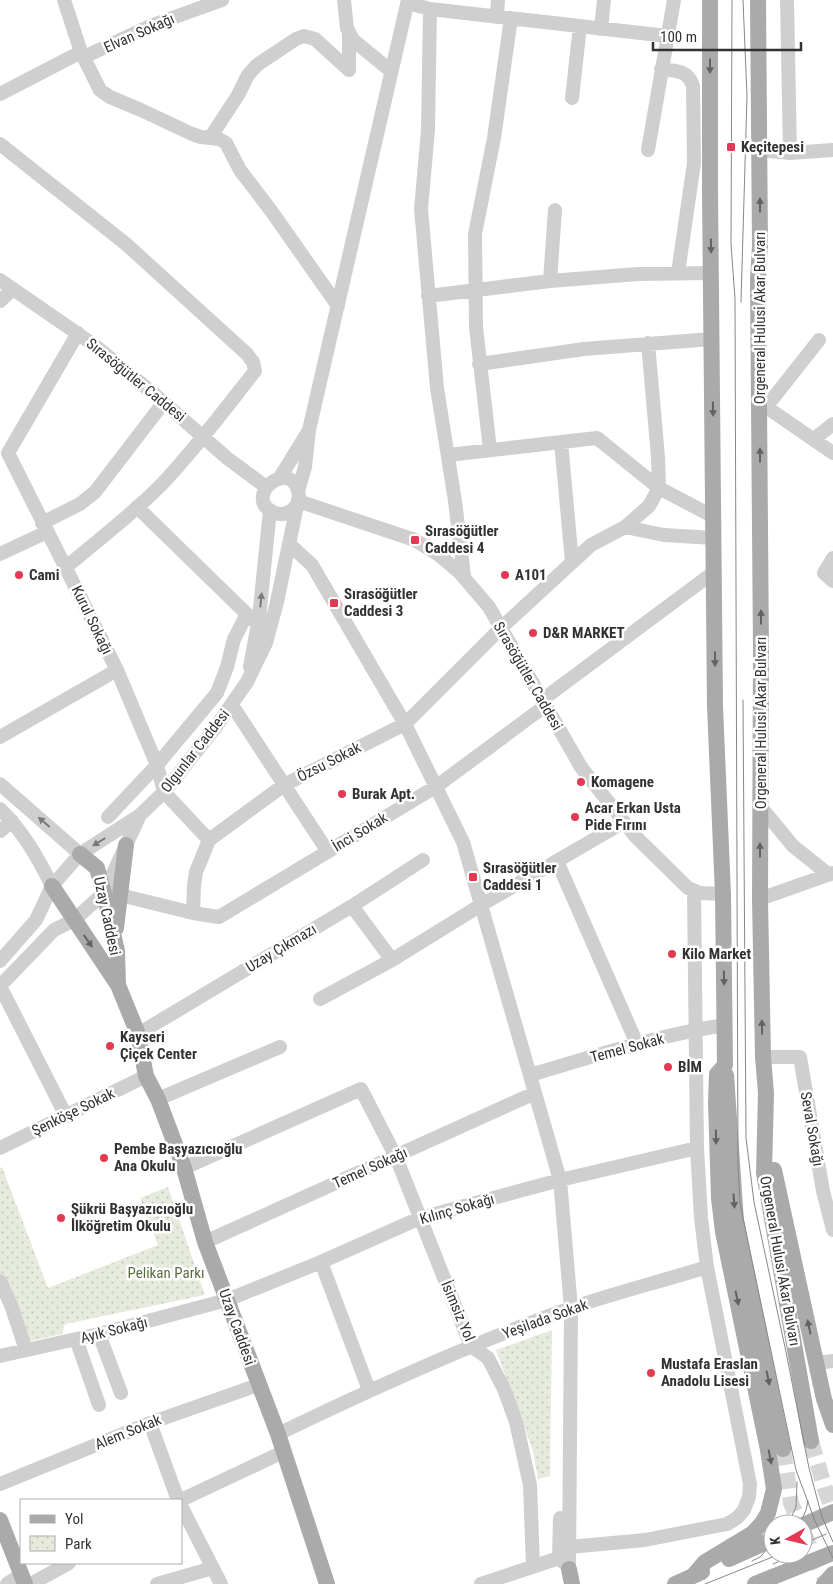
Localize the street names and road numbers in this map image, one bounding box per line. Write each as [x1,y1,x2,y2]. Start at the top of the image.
street label: Elvan Sokağı [101,9,177,57]
street label: Orgeneral Hulusi Akar Bulvarı [751,232,769,404]
street label: Sırasöğütler Caddesi [83,334,189,426]
street label: Kurul Sokağı [68,583,116,657]
street label: Sırasöğütler Caddesi [490,618,566,734]
street label: Orgeneral Hulusi Akar Bulvarı [752,637,770,809]
street label: Olgunlar Caddesi [157,706,233,796]
street label: Özsu Sokak [294,738,364,786]
street label: İnci Sokak [329,808,391,855]
street label: Uzay Caddesi [90,875,124,957]
street label: Uzay Çıkmazı [242,920,320,976]
street label: Temel Sokak [588,1029,666,1066]
street label: Şenköşe Sokak [29,1084,117,1140]
street label: Seval Sokağı [797,1090,827,1168]
street label: Temel Sokağı [330,1144,410,1192]
street label: Orgeneral Hulusi Akar Bulvarı [756,1174,804,1348]
street label: Kılınç Sokağı [418,1190,496,1228]
street label: İsimsiz Yol [437,1278,479,1344]
street label: Uzay Caddesi [215,1286,259,1368]
street label: Yeşilada Sokak [500,1295,590,1343]
street label: Ayık Sokağı [79,1313,149,1347]
street label: Alem Sokak [92,1410,164,1453]

